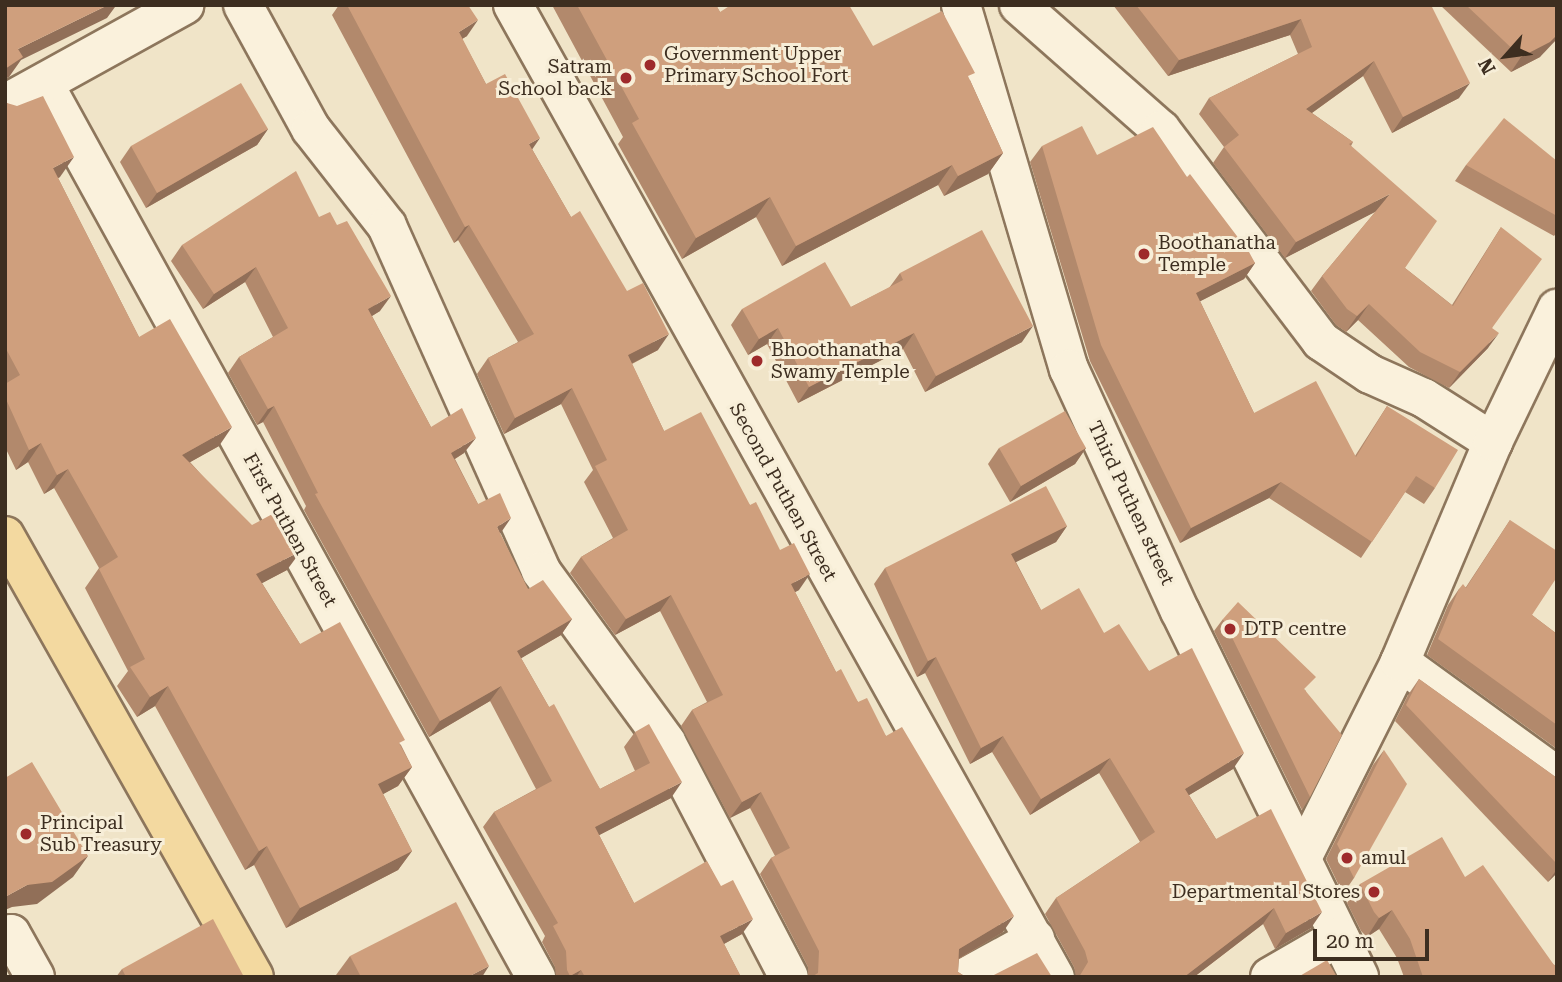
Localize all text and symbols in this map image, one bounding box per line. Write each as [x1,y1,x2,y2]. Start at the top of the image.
north arrow [1471,21,1541,91]
place label: Government Upper Primary School Fort [664,43,848,87]
text: N [1473,54,1501,78]
place label: Satram School back [498,56,612,100]
marker: Government Upper Primary School Fort [642,57,658,73]
marker: Satram School back [618,70,634,86]
place label: Boothanatha Temple [1158,232,1276,276]
marker: Boothanatha Temple [1136,246,1152,262]
place label: Bhoothanatha Swamy Temple [771,339,910,383]
marker: Bhoothanatha Swamy Temple [749,353,765,369]
street label: Second Puthen Street [725,399,841,585]
street label: Third Puthen street [1083,417,1179,589]
street label: First Puthen Street [238,449,342,611]
place label: DTP centre [1244,618,1347,640]
marker: DTP centre [1222,621,1238,637]
place label: Principal Sub Treasury [40,812,162,856]
marker: Principal Sub Treasury [18,826,34,842]
place label: amul [1361,847,1406,869]
marker: amul [1339,850,1355,866]
place label: Departmental Stores [1172,881,1360,903]
marker: Departmental Stores [1366,884,1382,900]
scale bar [1317,916,1432,960]
text: 20 m [1326,929,1374,953]

